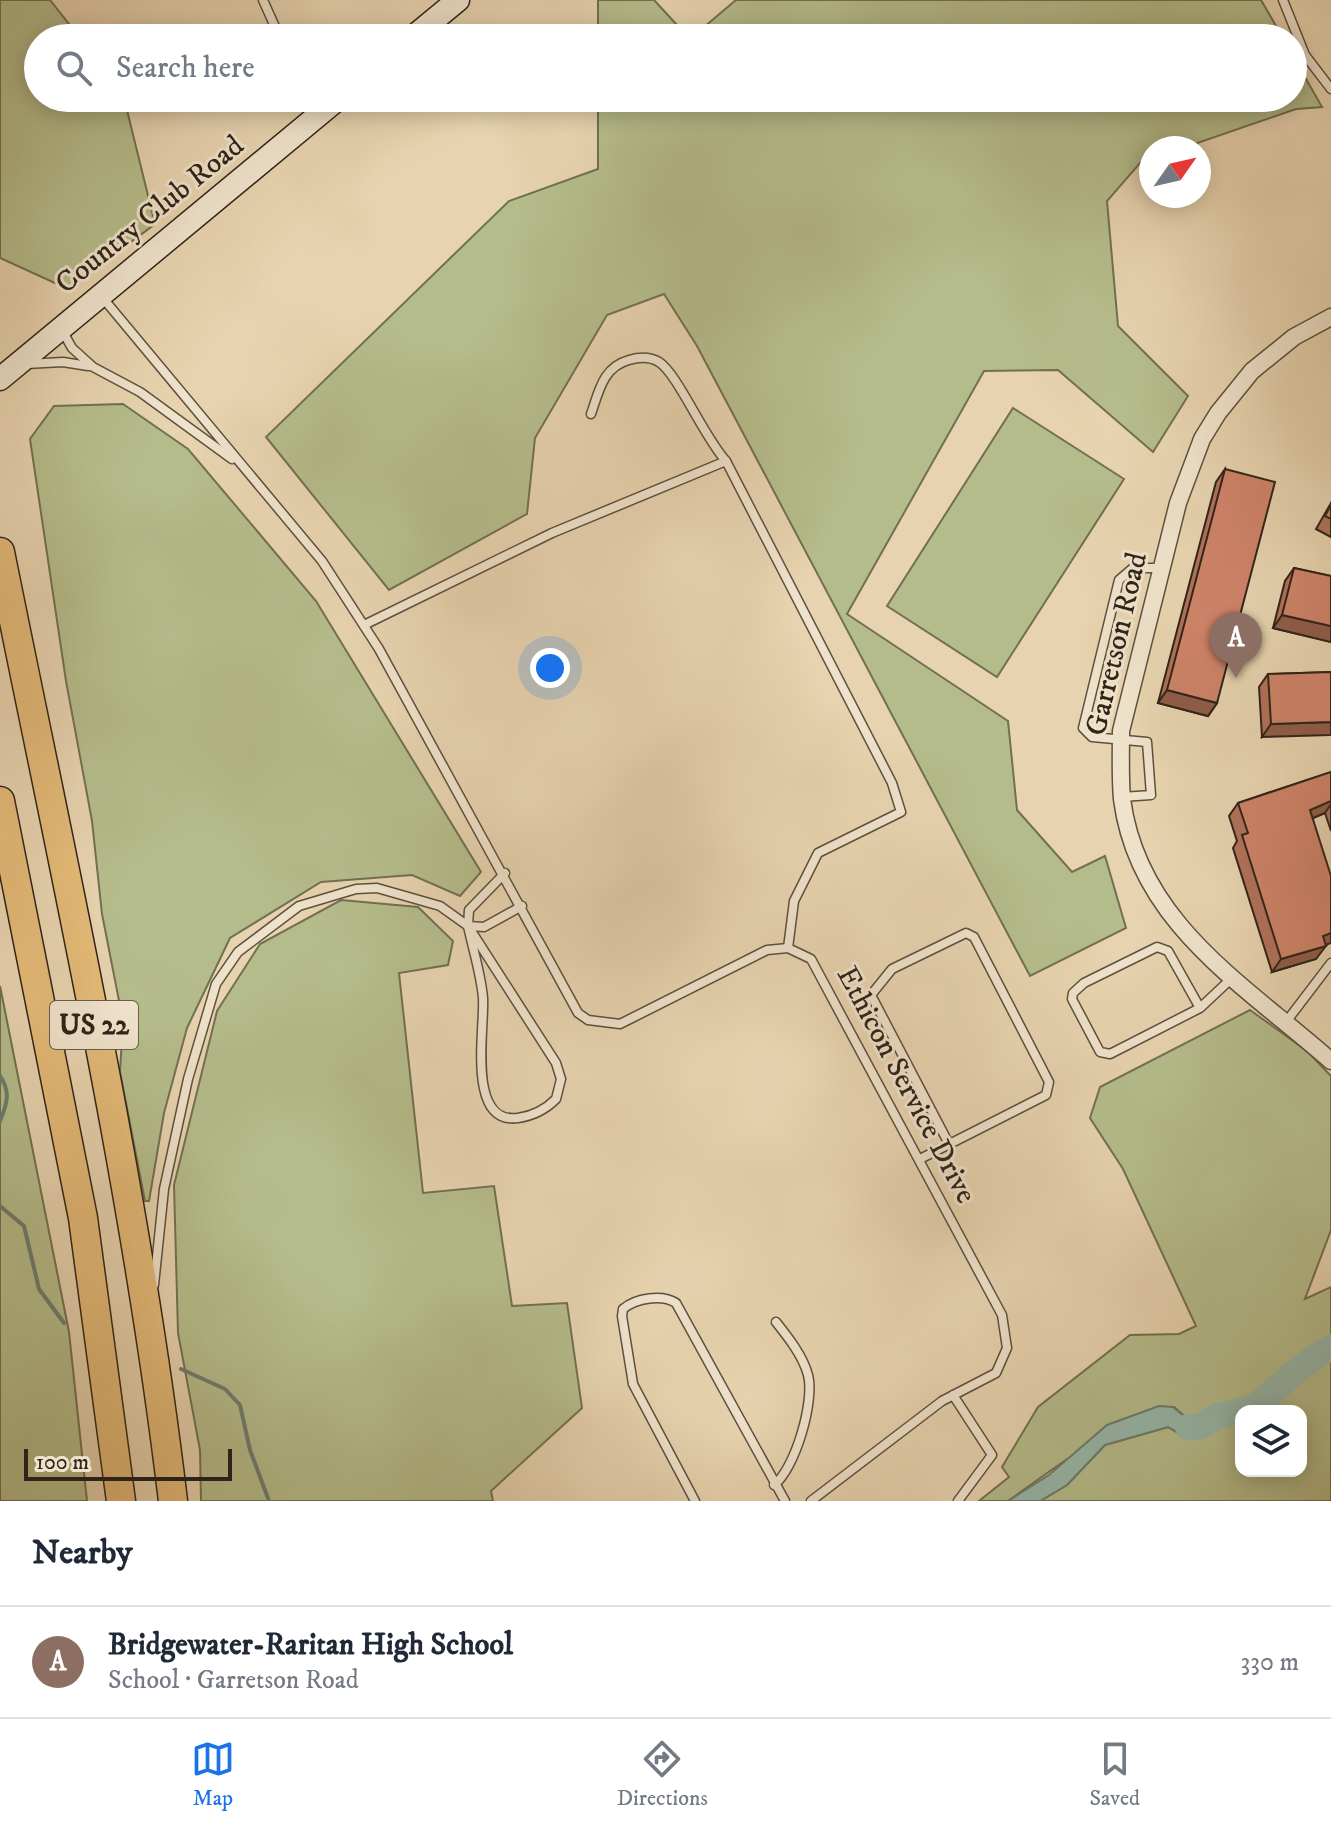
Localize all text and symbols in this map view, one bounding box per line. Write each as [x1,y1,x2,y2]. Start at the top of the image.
search box [24,24,1307,112]
icon: search [52,46,96,90]
text: Search here [116,50,255,87]
street label: Country Club Road [48,128,252,302]
north arrow [1139,136,1211,208]
street label: Garretson Road [1078,549,1156,739]
pin: A [1210,612,1262,678]
your location [530,648,570,688]
street label: Ethicon Service Drive [828,960,984,1210]
road number: US 22 [50,1001,138,1049]
map controls [1235,1405,1307,1477]
button: layers [1235,1405,1307,1477]
scale bar [24,1445,232,1481]
text: 100 m [36,1449,89,1476]
text: Nearby [32,1532,133,1574]
text: Bridgewater-Raritan High School [108,1627,513,1664]
text: A [50,1646,66,1679]
text: 330 m [1241,1646,1299,1679]
text: School · Garretson Road [108,1664,359,1697]
tab: Map [191,1737,235,1812]
tab: Directions [617,1737,708,1812]
tab: Saved [1090,1737,1140,1812]

